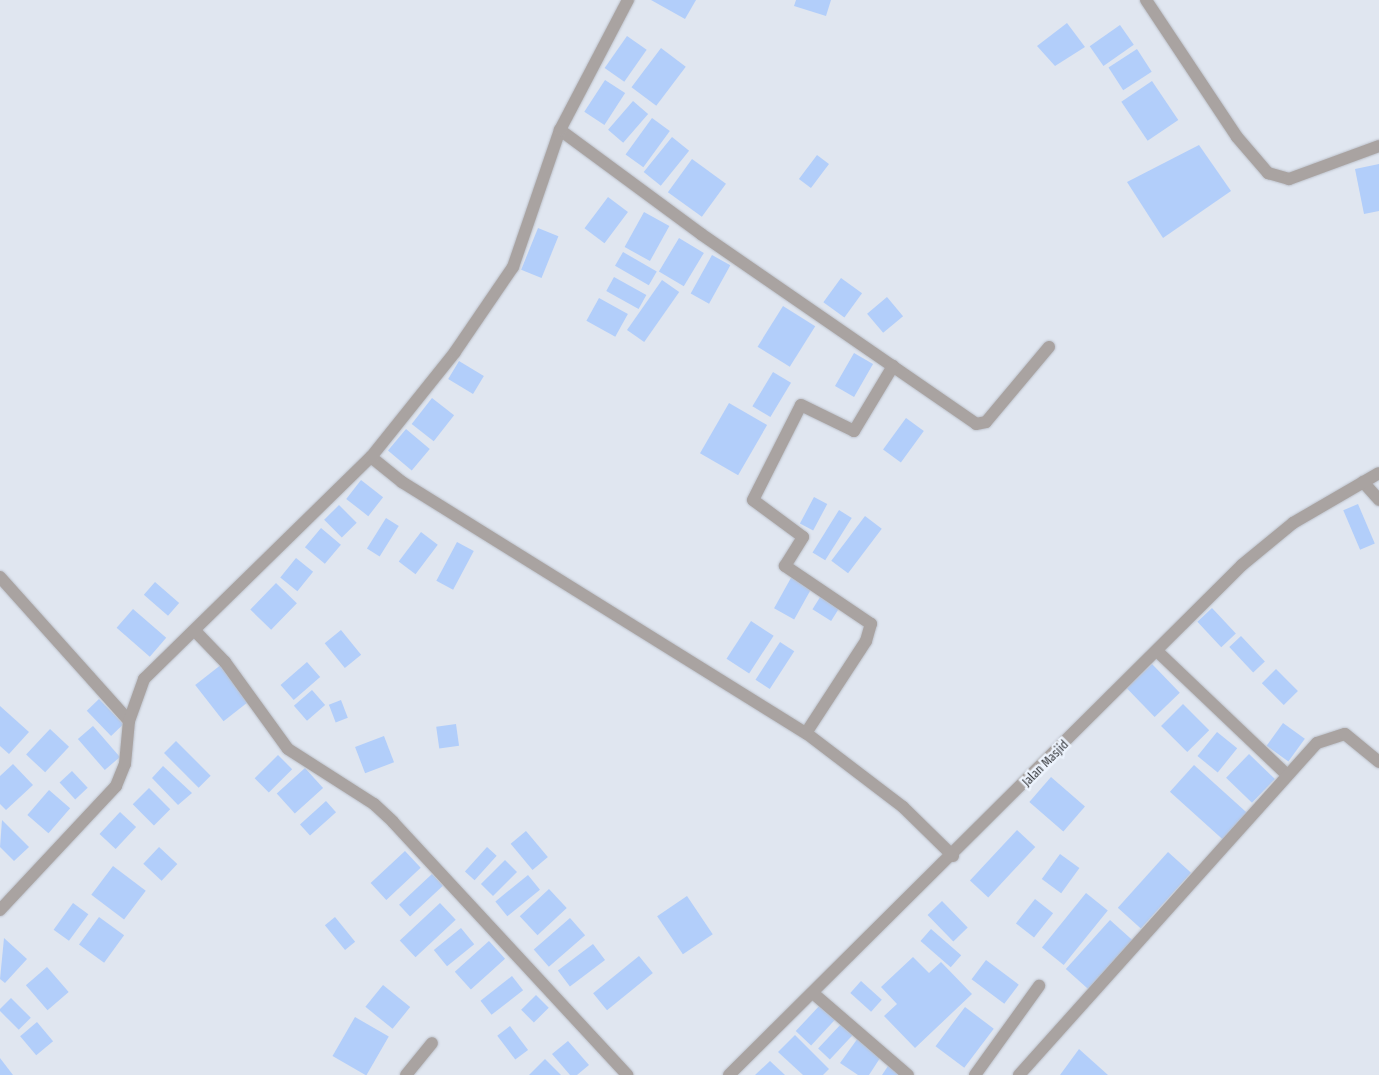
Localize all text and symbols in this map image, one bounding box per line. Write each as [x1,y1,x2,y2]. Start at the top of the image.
street label: Jalan Masjid [1020,738,1072,790]

